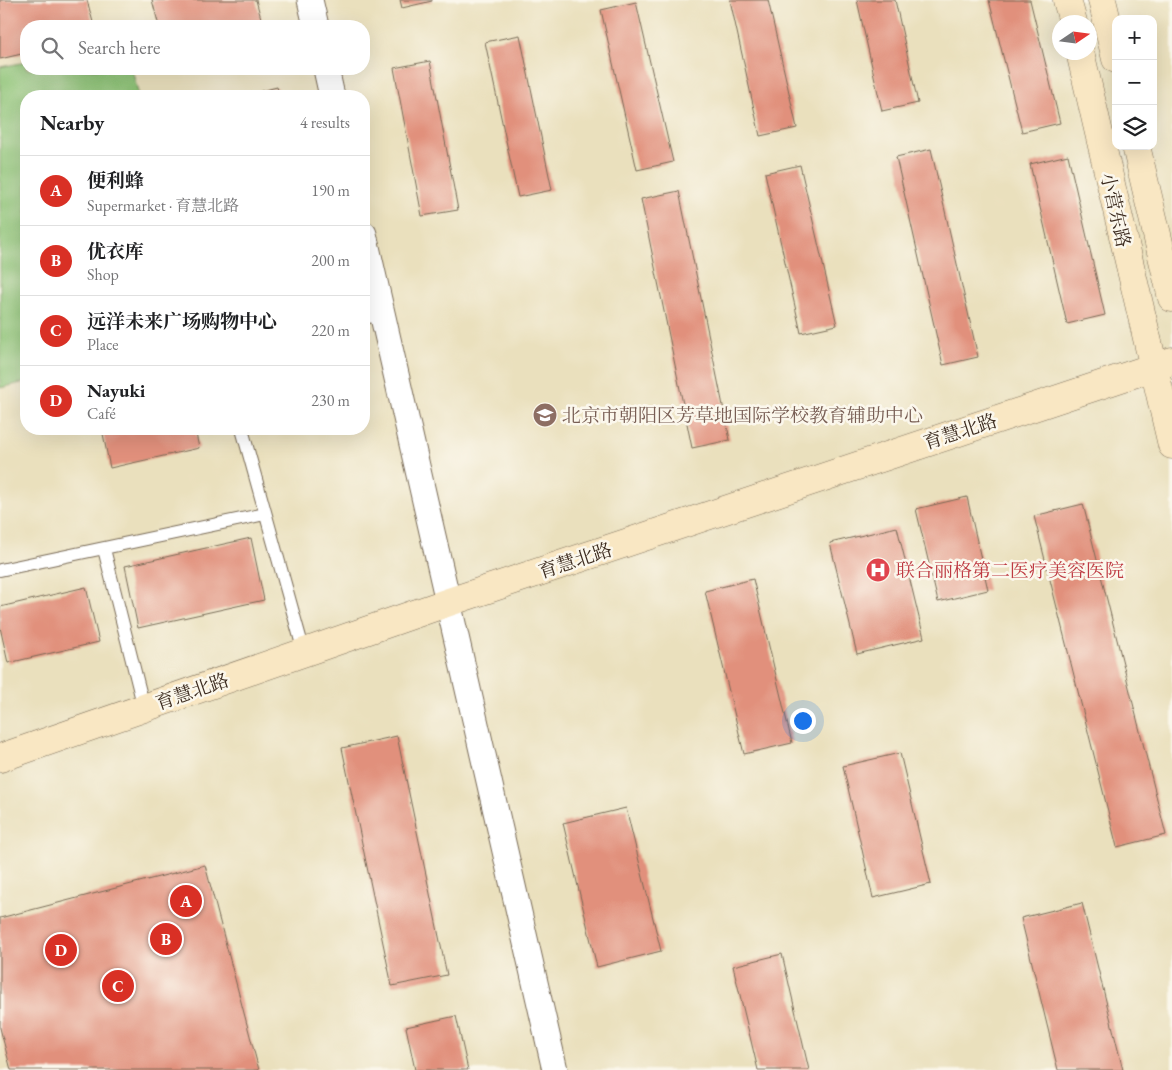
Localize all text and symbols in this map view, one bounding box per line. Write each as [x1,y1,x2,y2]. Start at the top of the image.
north arrow [1052,15,1097,60]
map controls [1112,15,1157,150]
button: + [1112,15,1157,60]
search box [20,20,370,75]
icon: search [38,34,66,62]
text: Search here [78,35,160,60]
button: − [1112,60,1157,105]
button: layers [1112,105,1157,150]
text: Nearby [40,109,104,136]
text: 4 results [300,112,350,133]
text: 便利蜂 [87,168,144,193]
street label: 小营东路 [1095,170,1136,250]
text: A [50,180,62,201]
text: 190 m [311,180,350,201]
text: Supermarket · 育慧北路 [87,195,239,216]
text: 优衣库 [87,239,144,264]
text: B [51,250,61,271]
text: 200 m [311,250,350,271]
text: Shop [87,264,119,285]
text: 远洋未来广场购物中心 [87,309,277,334]
text: C [50,320,62,341]
text: 220 m [311,320,350,341]
text: Place [87,334,119,355]
text: Nayuki [87,378,145,403]
text: D [50,390,62,411]
text: 230 m [311,390,350,411]
school or university icon: 北京市朝阳区芳草地国际学校教育辅助中心 [532,402,558,428]
text: Café [87,403,116,424]
place label: 北京市朝阳区芳草地国际学校教育辅助中心 [562,403,923,428]
street label: 育慧北路 [920,408,1000,455]
street label: 育慧北路 [535,537,615,584]
hospital icon: 联合丽格第二医疗美容医院 [865,557,891,583]
place label: 联合丽格第二医疗美容医院 [896,558,1124,583]
street label: 育慧北路 [152,667,232,716]
your location [790,708,816,734]
pin: A [170,882,202,920]
pin: B [150,920,182,958]
pin: D [45,931,77,969]
pin: C [102,967,134,1005]

